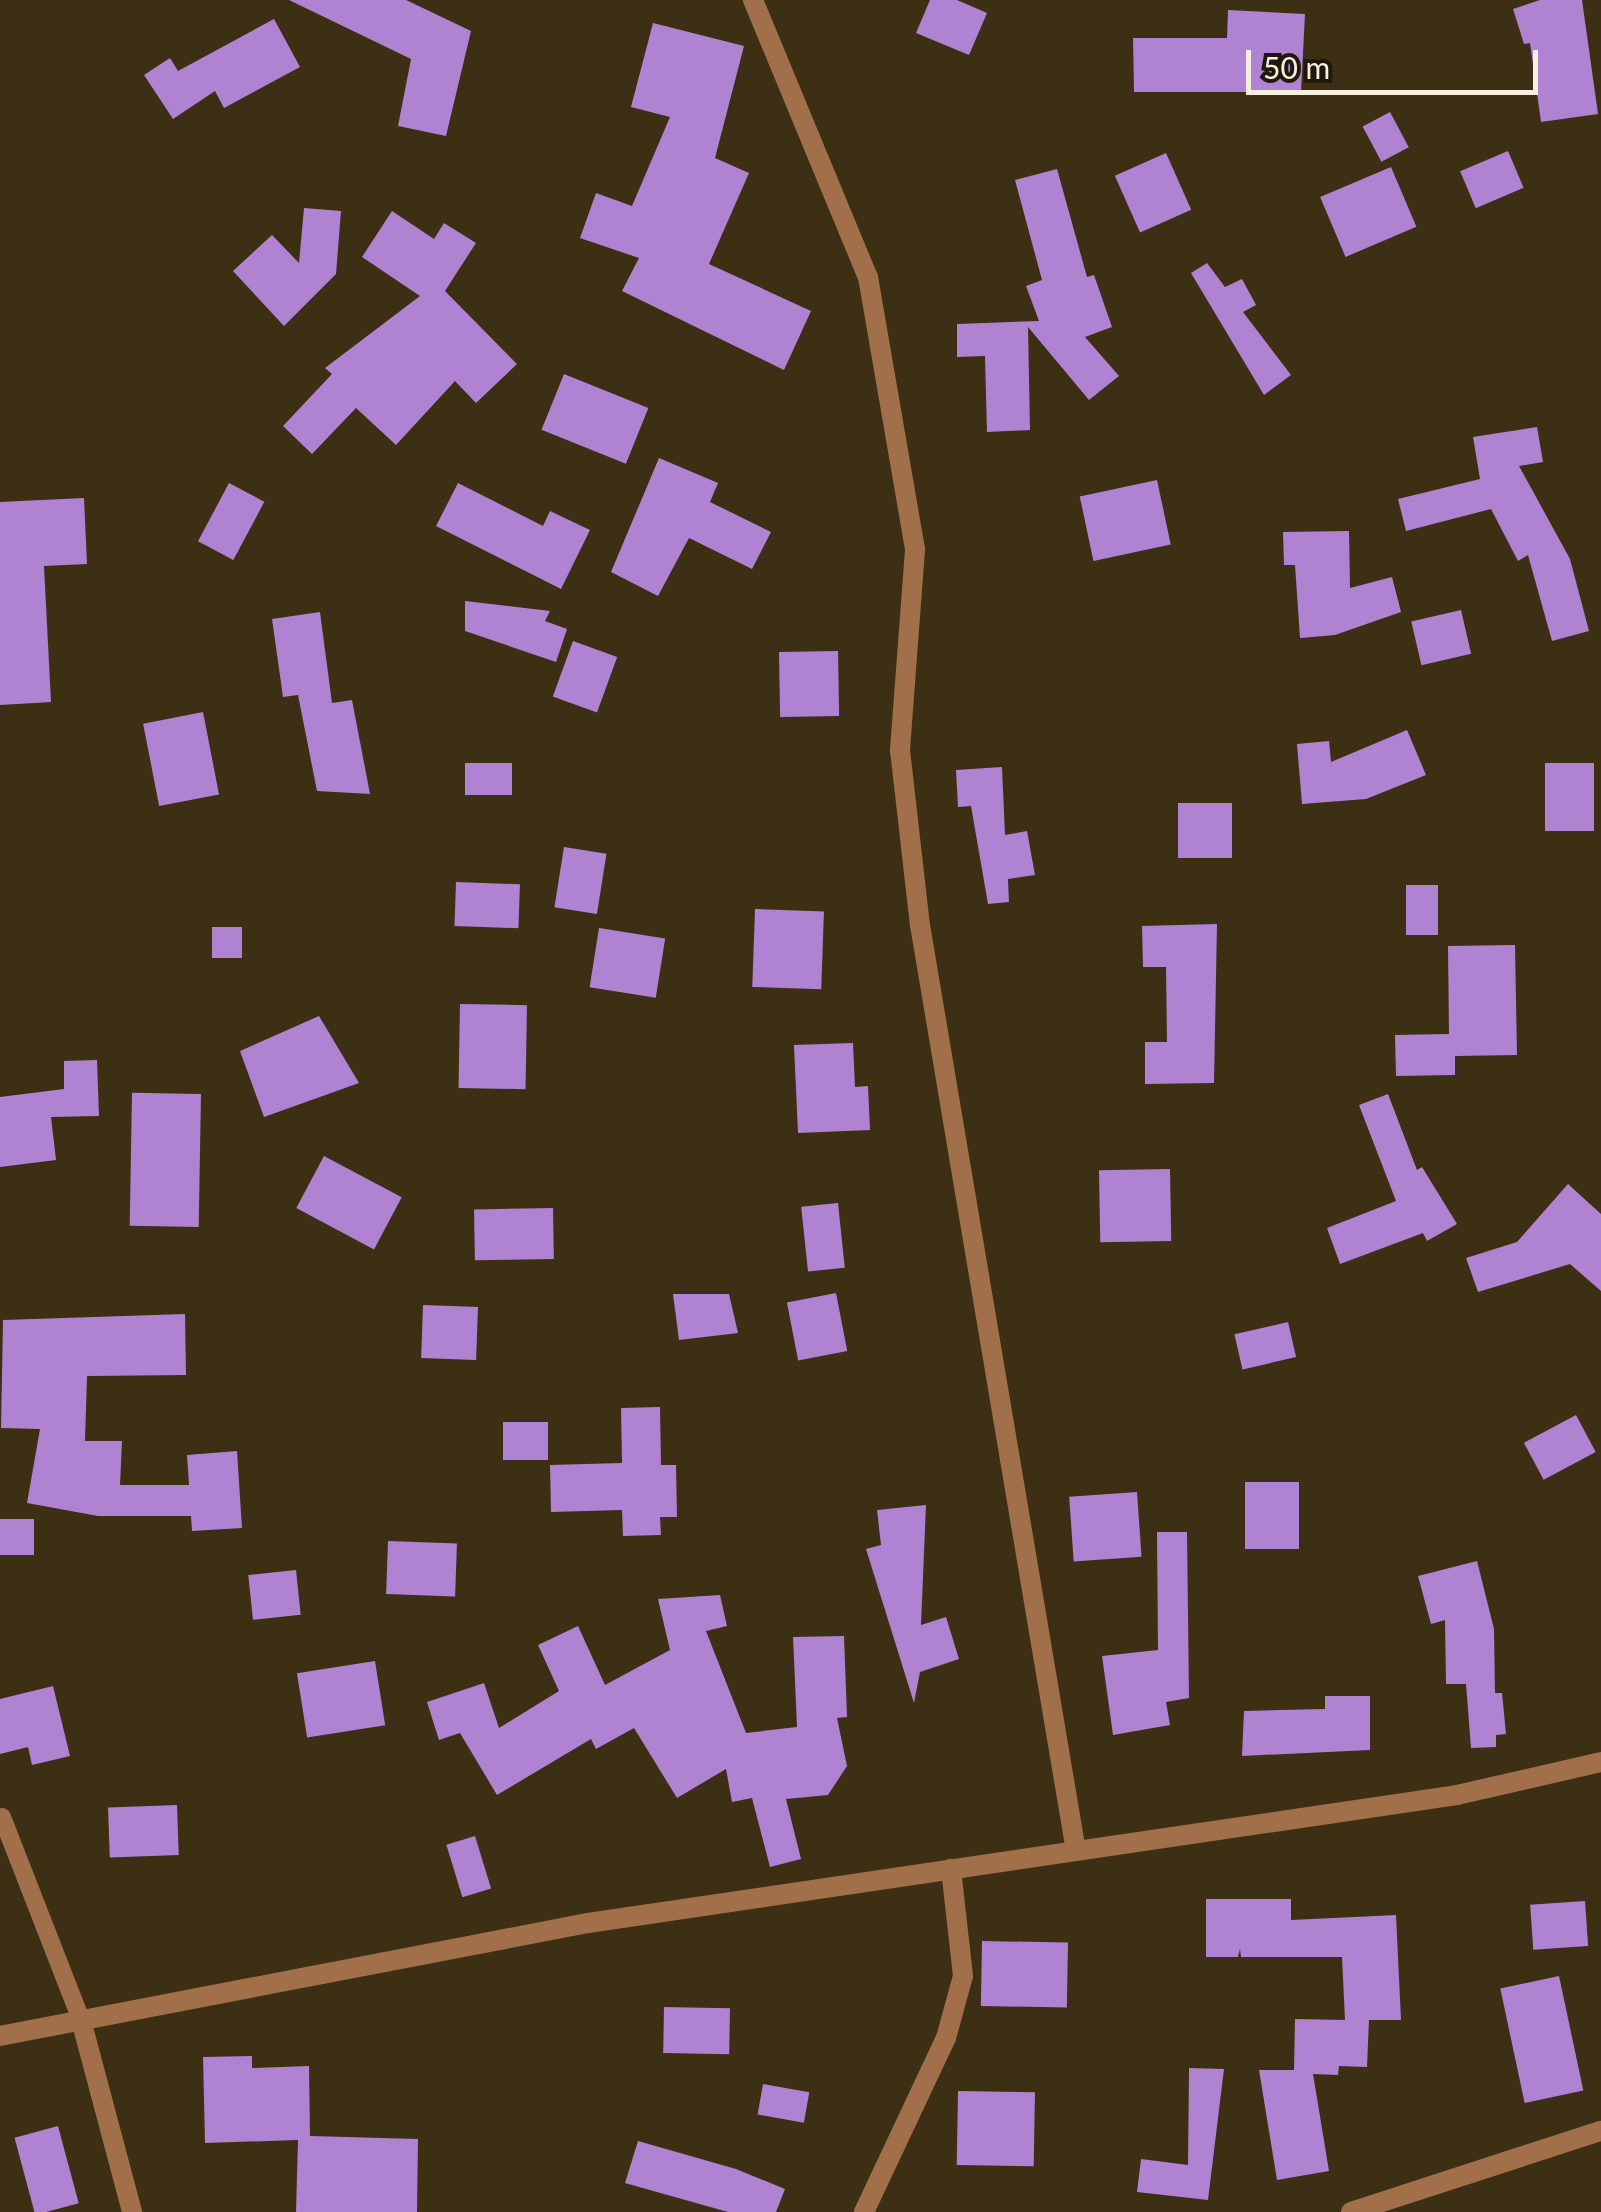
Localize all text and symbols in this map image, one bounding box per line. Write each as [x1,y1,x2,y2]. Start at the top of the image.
scale bar [1251,30,1544,92]
text: 50 m [1263,49,1330,85]

